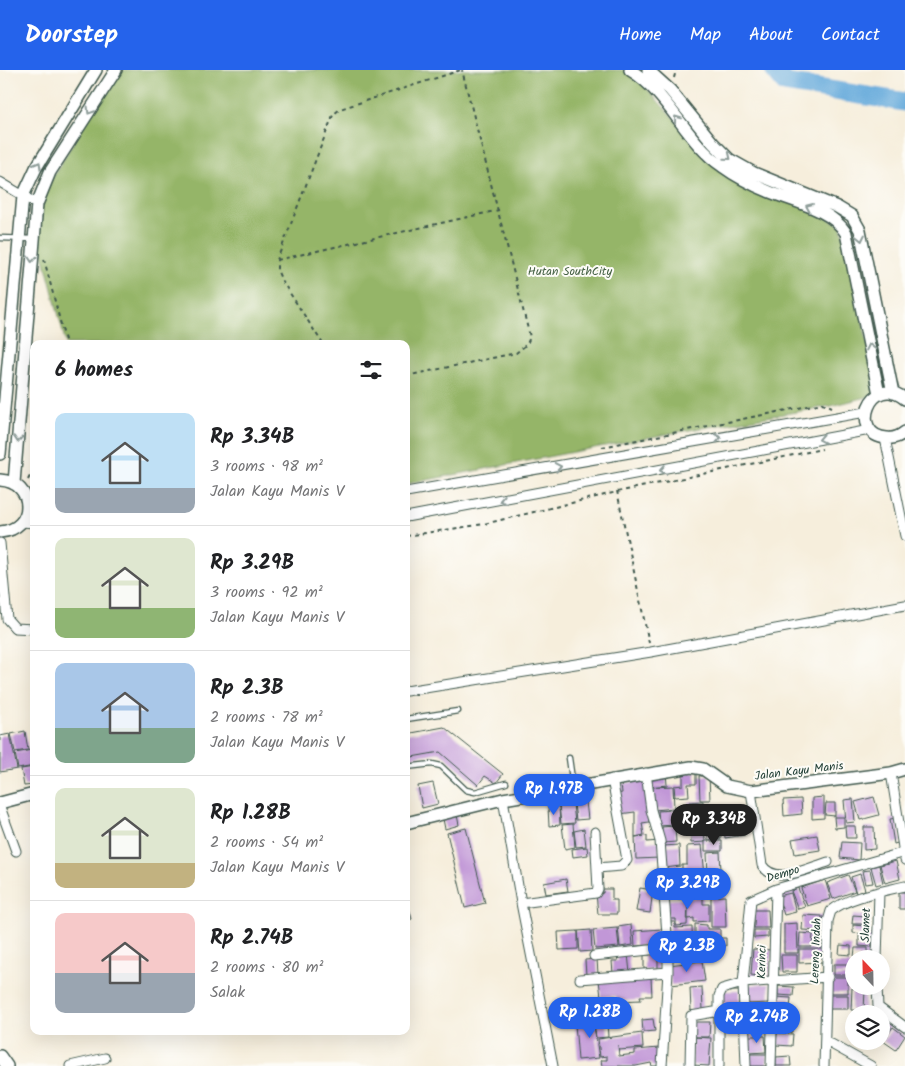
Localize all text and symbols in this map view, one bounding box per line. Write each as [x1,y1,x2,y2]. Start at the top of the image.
text: Doorstep [25,16,118,55]
text: Home [619,21,662,50]
text: Map [690,21,721,50]
text: About [749,21,793,50]
text: Contact [821,21,880,50]
one-way arrow [87,106,96,115]
one-way arrow [674,115,683,125]
one-way arrow [722,151,731,159]
one-way arrow [32,162,42,171]
one-way arrow [805,203,814,213]
one-way arrow [855,234,866,243]
one-way arrow [27,256,38,264]
park label: Hutan SouthCity [528,262,613,281]
one-way arrow [865,342,875,351]
text: 6 homes [55,354,133,387]
icon: filters [357,356,385,384]
text: Rp 3.34B [210,421,295,454]
icon: home [95,433,155,493]
one-way arrow [818,433,827,443]
one-way arrow [713,434,722,444]
one-way arrow [13,435,24,443]
text: 3 rooms · 98 m² [210,454,323,479]
one-way arrow [553,462,562,472]
one-way arrow [658,464,667,474]
text: Jalan Kayu Manis V [210,479,344,504]
one-way arrow [499,494,508,504]
text: Rp 3.29B [210,547,294,580]
icon: home [95,558,155,618]
text: 3 rooms · 92 m² [210,580,323,605]
text: Jalan Kayu Manis V [210,605,344,630]
text: Rp 2.3B [210,672,284,705]
icon: home [95,683,155,743]
text: 2 rooms · 78 m² [210,705,323,730]
text: Jalan Kayu Manis V [210,730,344,755]
street label: Jalan Kayu Manis [753,756,845,786]
pin: Rp 1.97B [502,774,606,816]
text: Rp 1.97B [525,777,583,802]
text: Rp 1.28B [210,797,291,830]
pin: Rp 3.34B [662,804,766,846]
text: Rp 3.34B [682,807,746,832]
icon: home [95,808,155,868]
text: 2 rooms · 54 m² [210,830,323,855]
text: Jalan Kayu Manis V [210,855,344,880]
street label: Dempo [764,860,802,888]
pin: Rp 3.29B [636,868,740,910]
text: Rp 3.29B [656,871,720,896]
street label: Slamet [856,907,876,943]
street label: Lereng Indah [805,917,827,985]
text: Rp 2.74B [210,922,294,955]
pin: Rp 2.3B [641,930,733,973]
icon: home [95,933,155,993]
text: Rp 2.3B [659,934,715,959]
street label: Kerinci [752,944,772,979]
north arrow [845,950,890,995]
map controls [845,950,890,1050]
text: 2 rooms · 80 m² [210,955,323,980]
text: Salak [210,980,245,1005]
pin: Rp 1.28B [538,996,642,1039]
text: Rp 1.28B [559,1000,621,1025]
pin: Rp 2.74B [705,1002,809,1044]
text: Rp 2.74B [725,1005,789,1030]
button: layers [845,1005,890,1050]

